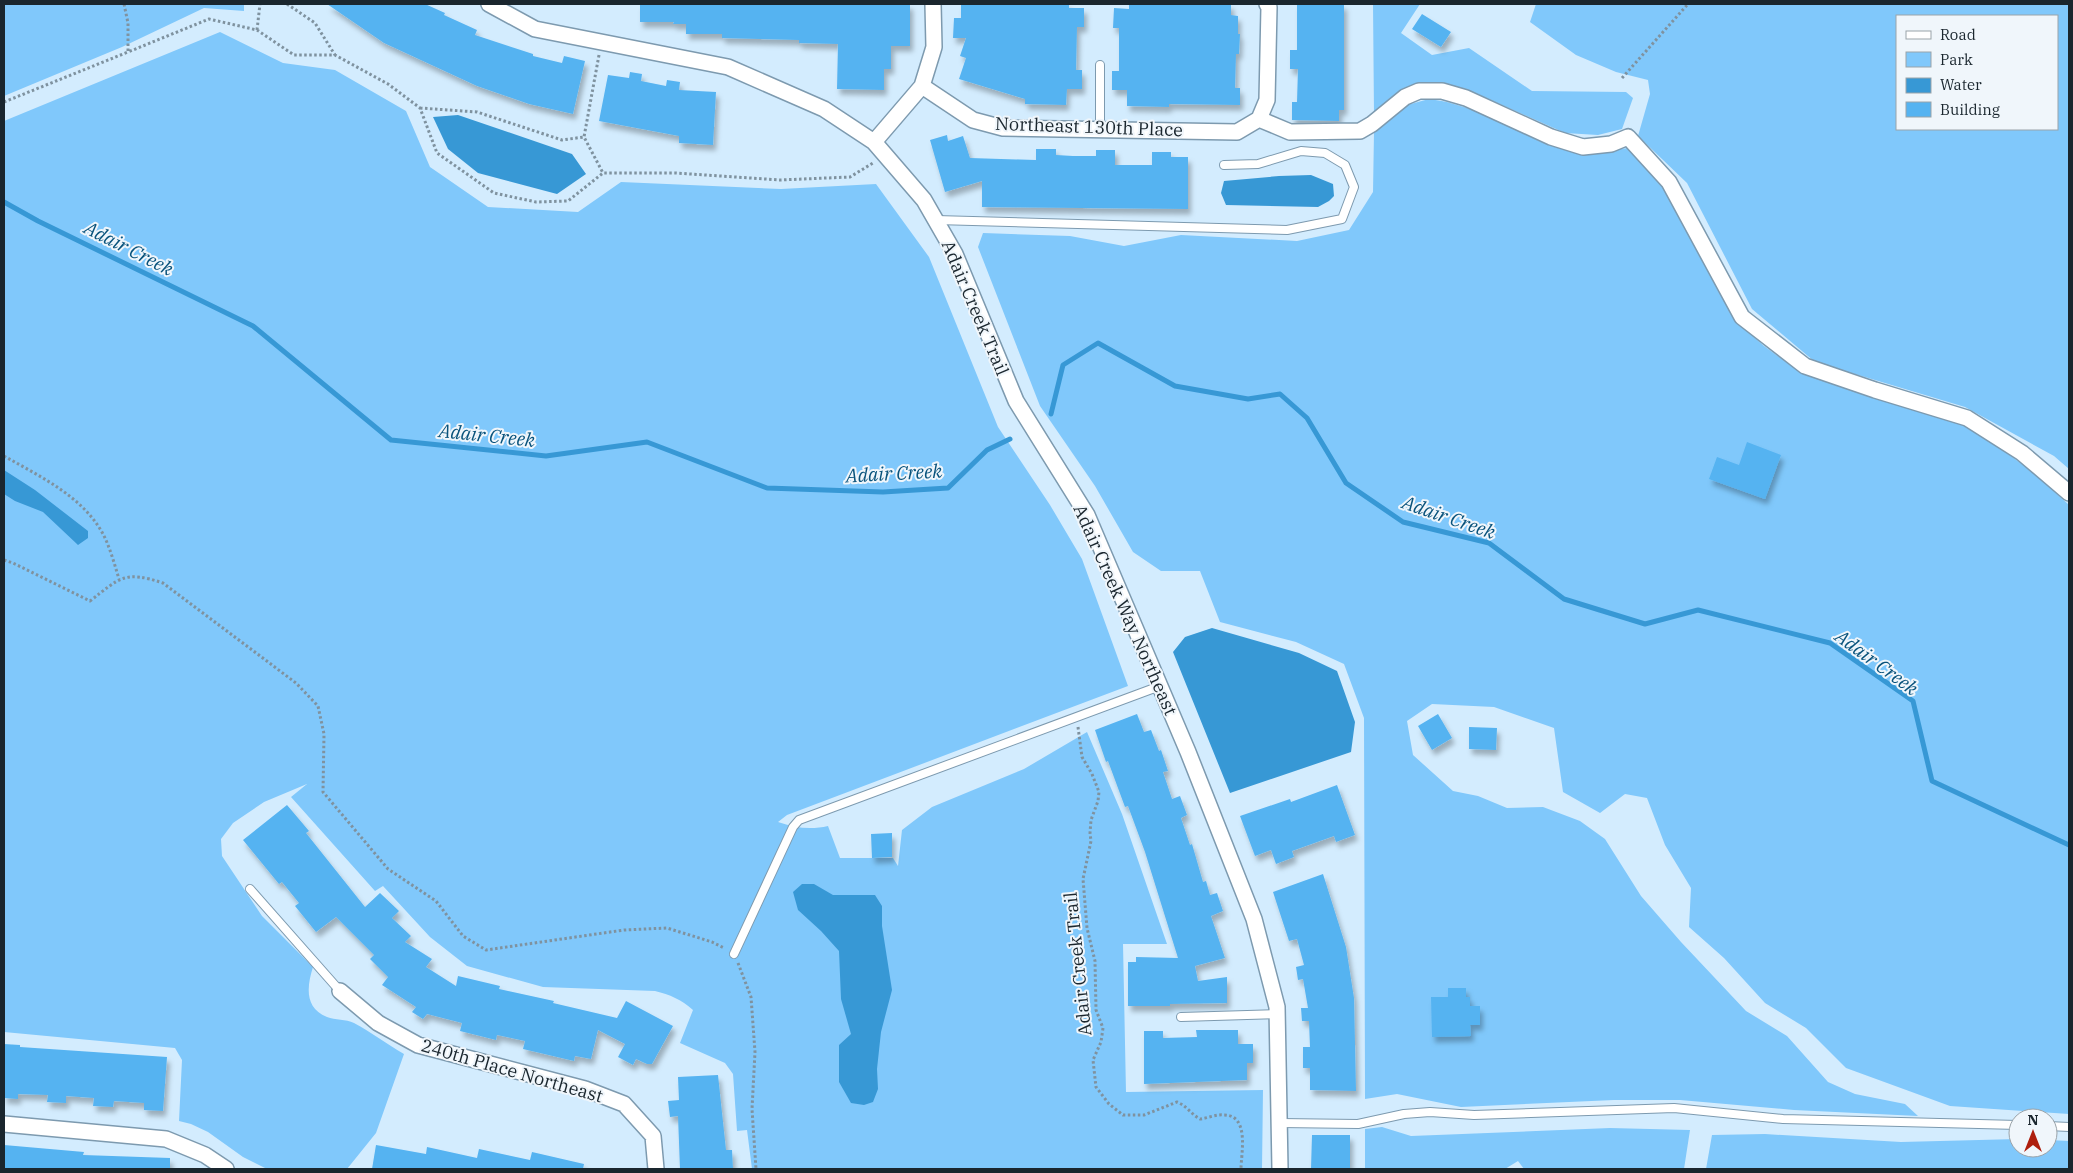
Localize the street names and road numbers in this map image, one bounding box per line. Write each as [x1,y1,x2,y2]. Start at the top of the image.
street label: Northeast 130th Place [995,112,1183,141]
street label: Adair Creek Trail [937,237,1014,379]
street label: Adair Creek Way Northeast [1068,501,1182,719]
street label: Adair Creek Trail [1059,891,1096,1037]
street label: 240th Place Northeast [419,1034,606,1107]

